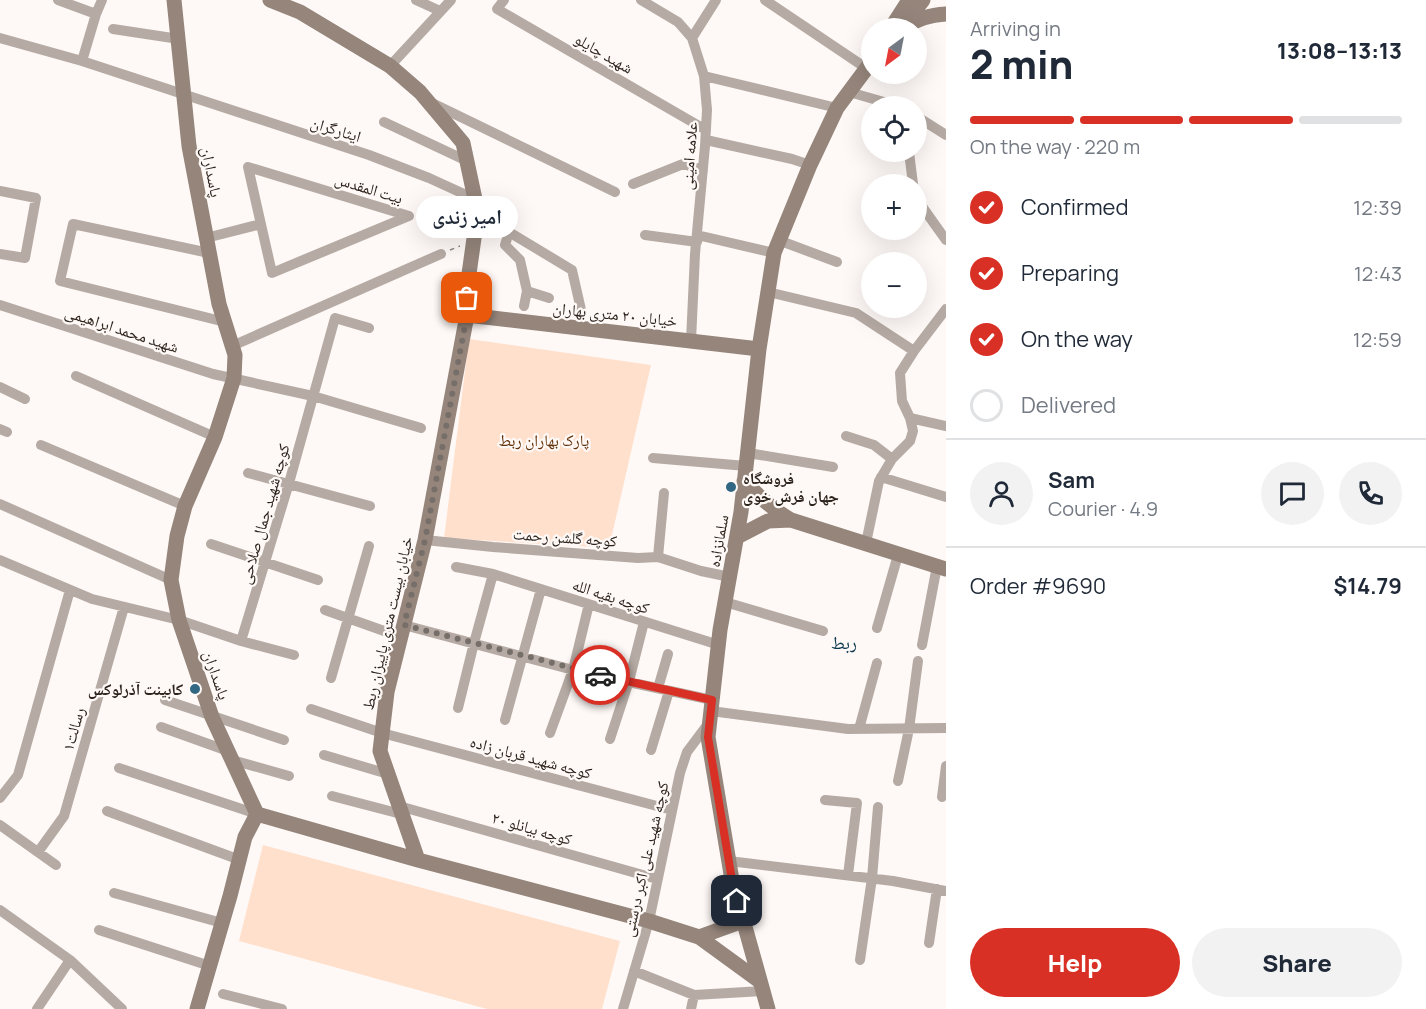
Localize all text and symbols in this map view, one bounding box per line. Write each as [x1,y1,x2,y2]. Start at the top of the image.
text: Arriving in [970,15,1061,42]
north arrow [861,18,927,84]
map controls [861,18,927,318]
street label: شهید چایلو [571,27,637,79]
text: 13:08–13:13 [1277,36,1402,66]
text: 2 min [970,37,1073,91]
button: locate [861,96,927,162]
street label: ایثارگران [308,111,364,147]
street label: علامه امینی [676,121,702,191]
text: On the way · 220 m [970,133,1140,160]
street label: پاسداران [196,145,228,199]
street label: بیت المقدس [332,167,406,209]
button: + [861,174,927,240]
icon: check [970,191,1003,224]
text: Confirmed [1021,192,1129,222]
text: 12:39 [1353,194,1402,221]
callout: امیر زندی [416,196,518,238]
text: امیر زندی [432,203,502,230]
button: − [861,252,927,318]
icon: check [970,257,1003,290]
text: Preparing [1021,258,1119,288]
text: 12:43 [1354,260,1402,287]
pin [441,272,492,323]
icon: bag [450,281,483,314]
street label: خیابان ۲۰ متری بهاران [552,297,678,331]
street label: شهید محمد ابراهیمی [62,300,182,358]
icon: check [970,323,1003,356]
text: On the way [1021,324,1133,354]
text: 12:59 [1353,326,1402,353]
text: Delivered [1021,390,1116,420]
park label: پارک بهاران ربط [499,429,590,451]
street label: کوچه شهید جمال صلاحی [233,441,295,587]
button: person [970,462,1033,525]
button: chat [1261,462,1324,525]
button: phone [1339,462,1402,525]
text: Sam [1048,465,1095,495]
place label: فروشگاه جهان فرش خوی [743,467,839,507]
marker: فروشگاه جهان فرش خوی [724,480,738,494]
text: Courier · 4.9 [1048,495,1158,522]
street label: سلمانزاده [703,513,733,569]
street label: کوچه گلشن رحمت [512,522,618,552]
street label: خیابان بیست متری پاییزان ربط [356,534,418,712]
text: Order #9690 [970,571,1106,601]
text: $14.79 [1334,571,1402,601]
street label: کوچه بقیه الله [570,573,653,619]
district label: ربط [831,630,857,654]
courier [570,645,630,705]
street label: پاسداران [198,647,236,703]
icon: car [584,659,617,692]
place label: کابینت آذرلوکس [88,678,183,700]
marker: کابینت آذرلوکس [188,682,202,696]
street label: رسالت۱ [56,705,90,753]
street label: کوچه شهید قربان زاده [468,730,595,784]
street label: کوچه شهید علی اکبر درستی [616,779,674,939]
street label: کوچه بیانلو ۲۰ [489,806,575,850]
pin [711,875,762,926]
icon: home [720,884,753,917]
button: Help [970,928,1180,997]
button: Share [1192,928,1402,997]

